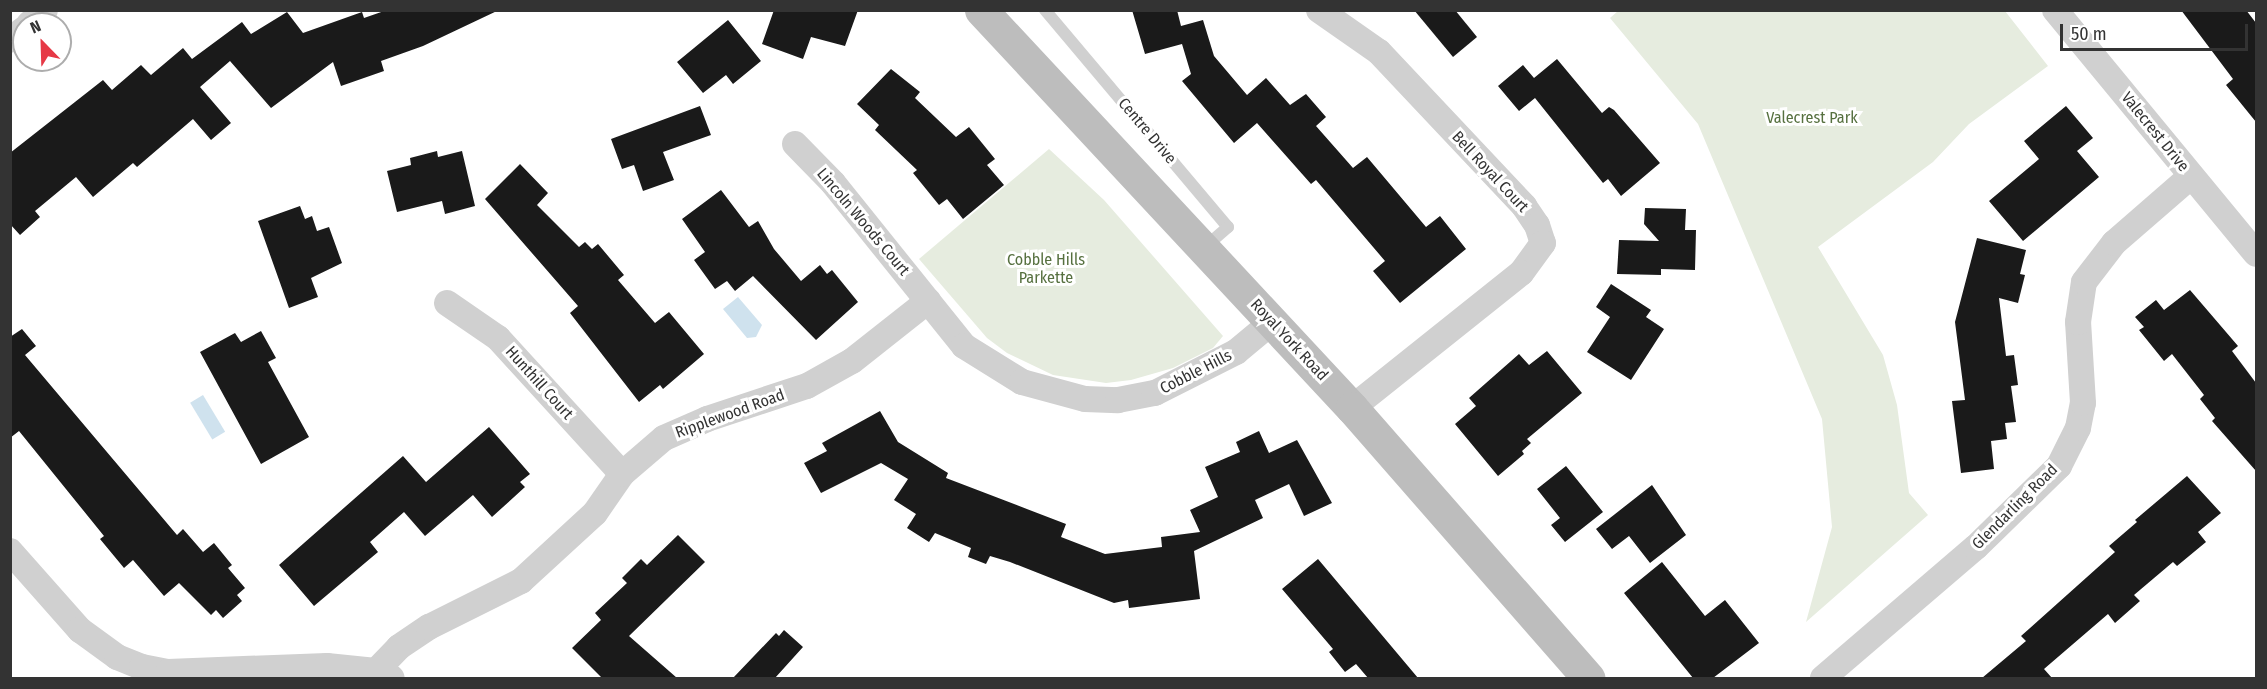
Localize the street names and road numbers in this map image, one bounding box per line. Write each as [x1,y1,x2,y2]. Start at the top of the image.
street label: Valecrest Drive [2117,88,2193,176]
street label: Centre Drive [1114,94,1180,168]
street label: Bell Royal Court [1448,128,1532,216]
street label: Lincoln Woods Court [813,164,913,280]
street label: Royal York Road [1246,295,1332,385]
street label: Hunthill Court [501,342,577,424]
street label: Cobble Hills [1157,346,1235,398]
street label: Ripplewood Road [673,385,787,443]
street label: Glendarling Road [1968,460,2062,554]

